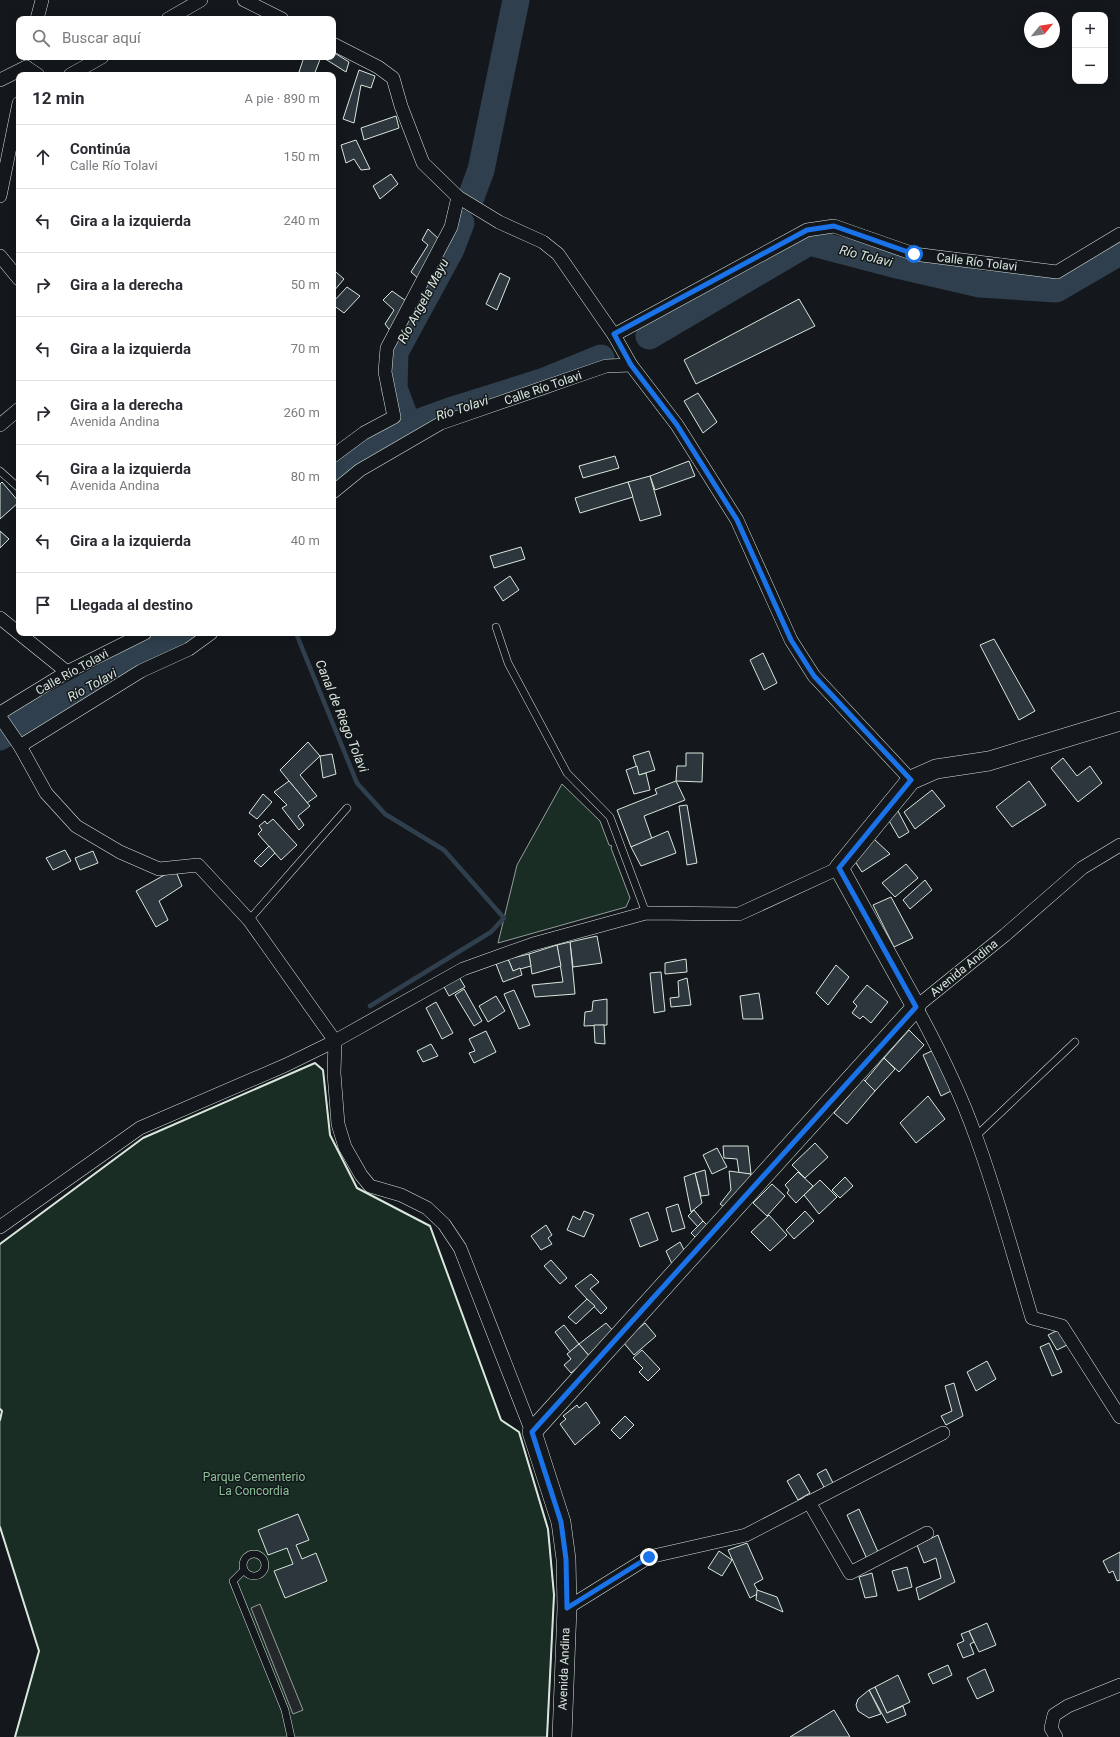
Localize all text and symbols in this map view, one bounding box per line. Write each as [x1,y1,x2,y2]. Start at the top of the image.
north arrow [1024,12,1060,48]
map controls [1072,12,1108,84]
button: + [1072,12,1108,48]
search box [16,16,336,60]
icon: search [30,27,52,49]
text: Buscar aquí [62,29,141,47]
button: − [1072,48,1108,84]
text: 12 min [32,88,85,108]
text: A pie · 890 m [245,91,320,106]
text: Continúa [70,140,131,158]
icon: ahead [32,146,54,168]
text: 150 m [283,149,320,164]
text: Calle Río Tolavi [70,158,158,173]
icon: left [32,210,54,232]
text: Gira a la izquierda [70,212,191,230]
text: 240 m [283,213,320,228]
water label: Río Tolavi [838,242,895,270]
route start [905,245,923,263]
street label: Calle Río Tolavi [936,250,1018,274]
water label: Río Angela Mayu [394,256,452,346]
icon: right [32,274,54,296]
text: Gira a la derecha [70,276,183,294]
text: 50 m [291,277,320,292]
icon: left [32,338,54,360]
text: Gira a la izquierda [70,340,191,358]
text: 70 m [291,341,320,356]
street label: Calle Río Tolavi [502,368,584,408]
water label: Río Tolavi [434,392,491,423]
text: Gira a la derecha [70,396,183,414]
icon: right [32,402,54,424]
text: 260 m [283,405,320,420]
text: Avenida Andina [70,414,160,429]
text: Gira a la izquierda [70,460,191,478]
icon: left [32,466,54,488]
text: 80 m [291,469,320,484]
text: Avenida Andina [70,478,160,493]
icon: left [32,530,54,552]
text: Gira a la izquierda [70,532,191,550]
text: 40 m [291,533,320,548]
icon: arrive [32,594,54,616]
text: Llegada al destino [70,596,193,614]
street label: Calle Río Tolavi [33,646,111,698]
water label: Canal de Riego Tolavi [313,658,372,775]
water label: Río Tolavi [64,665,120,705]
street label: Avenida Andina [927,937,1001,999]
park label: Parque Cementerio La Concordia [203,1470,305,1498]
route end [640,1548,658,1566]
street label: Avenida Andina [556,1627,572,1711]

